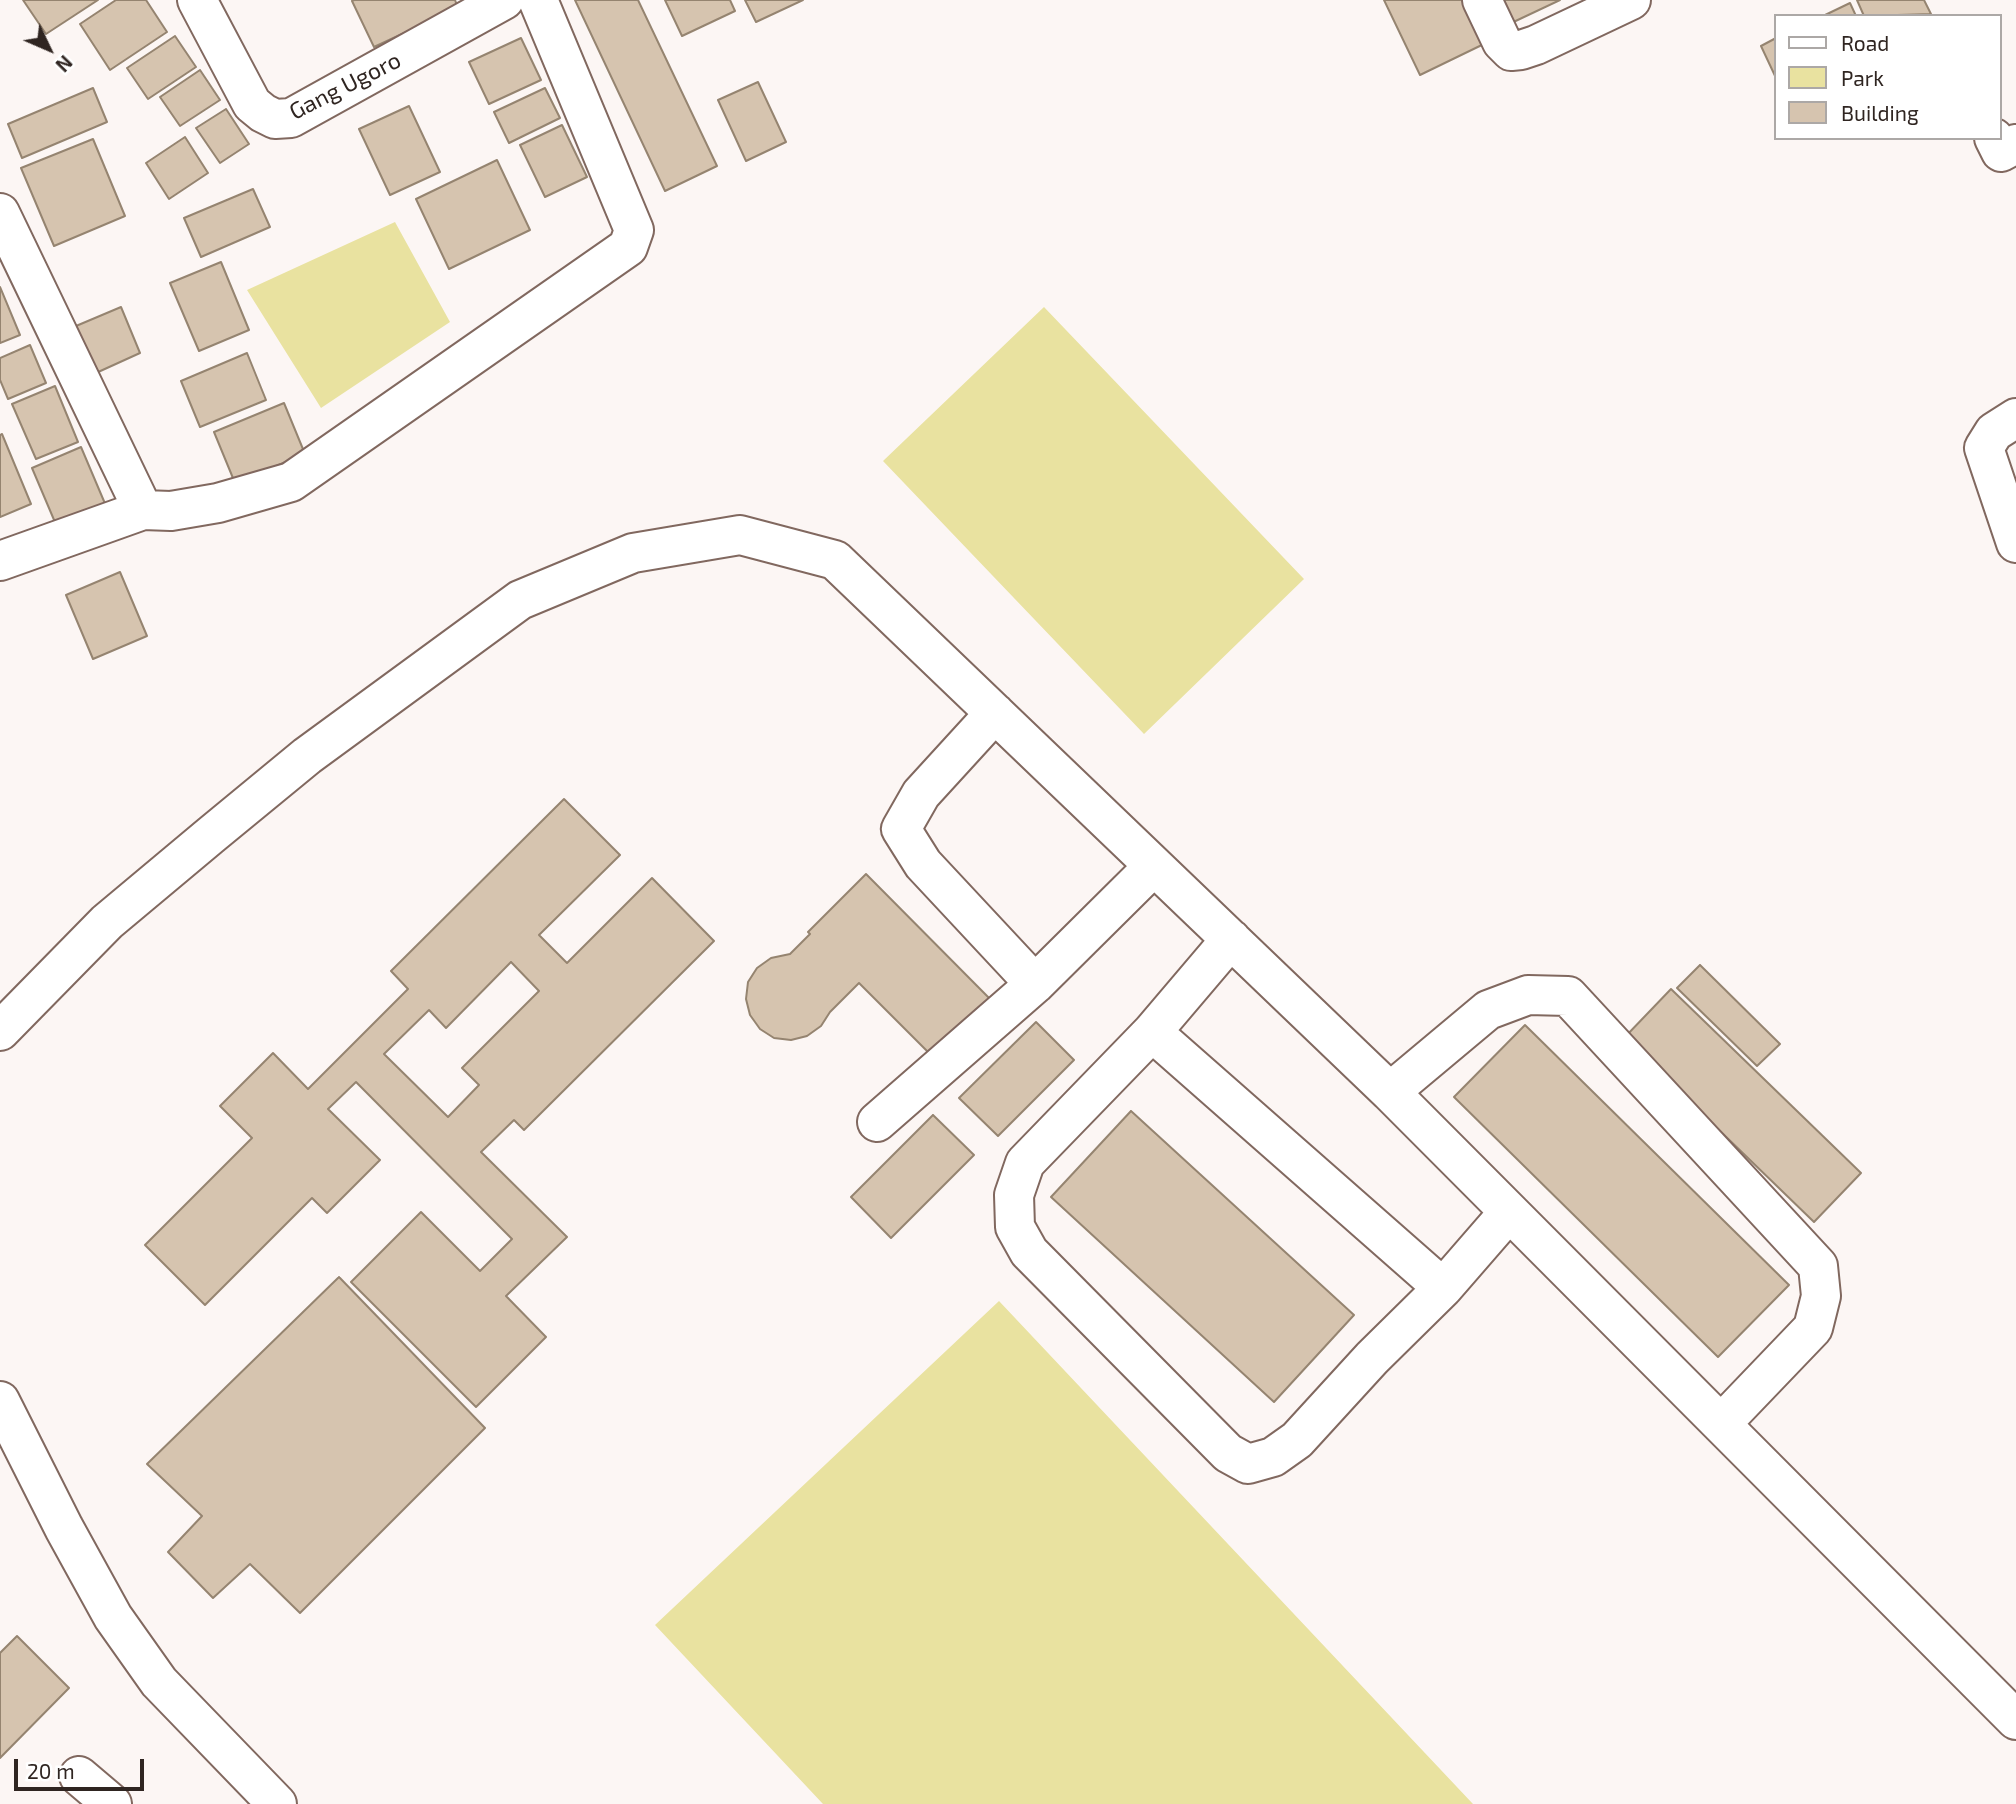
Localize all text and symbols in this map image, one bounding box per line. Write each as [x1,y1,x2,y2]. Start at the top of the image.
north arrow [14,14,84,84]
legend [1774,14,2002,140]
text: Road [1841,30,1889,55]
street label: Gang Ugoro [285,46,405,126]
text: N [51,51,78,77]
text: Park [1841,65,1884,90]
text: Building [1841,100,1919,125]
scale bar [18,1744,147,1788]
text: 20 m [27,1758,75,1783]

